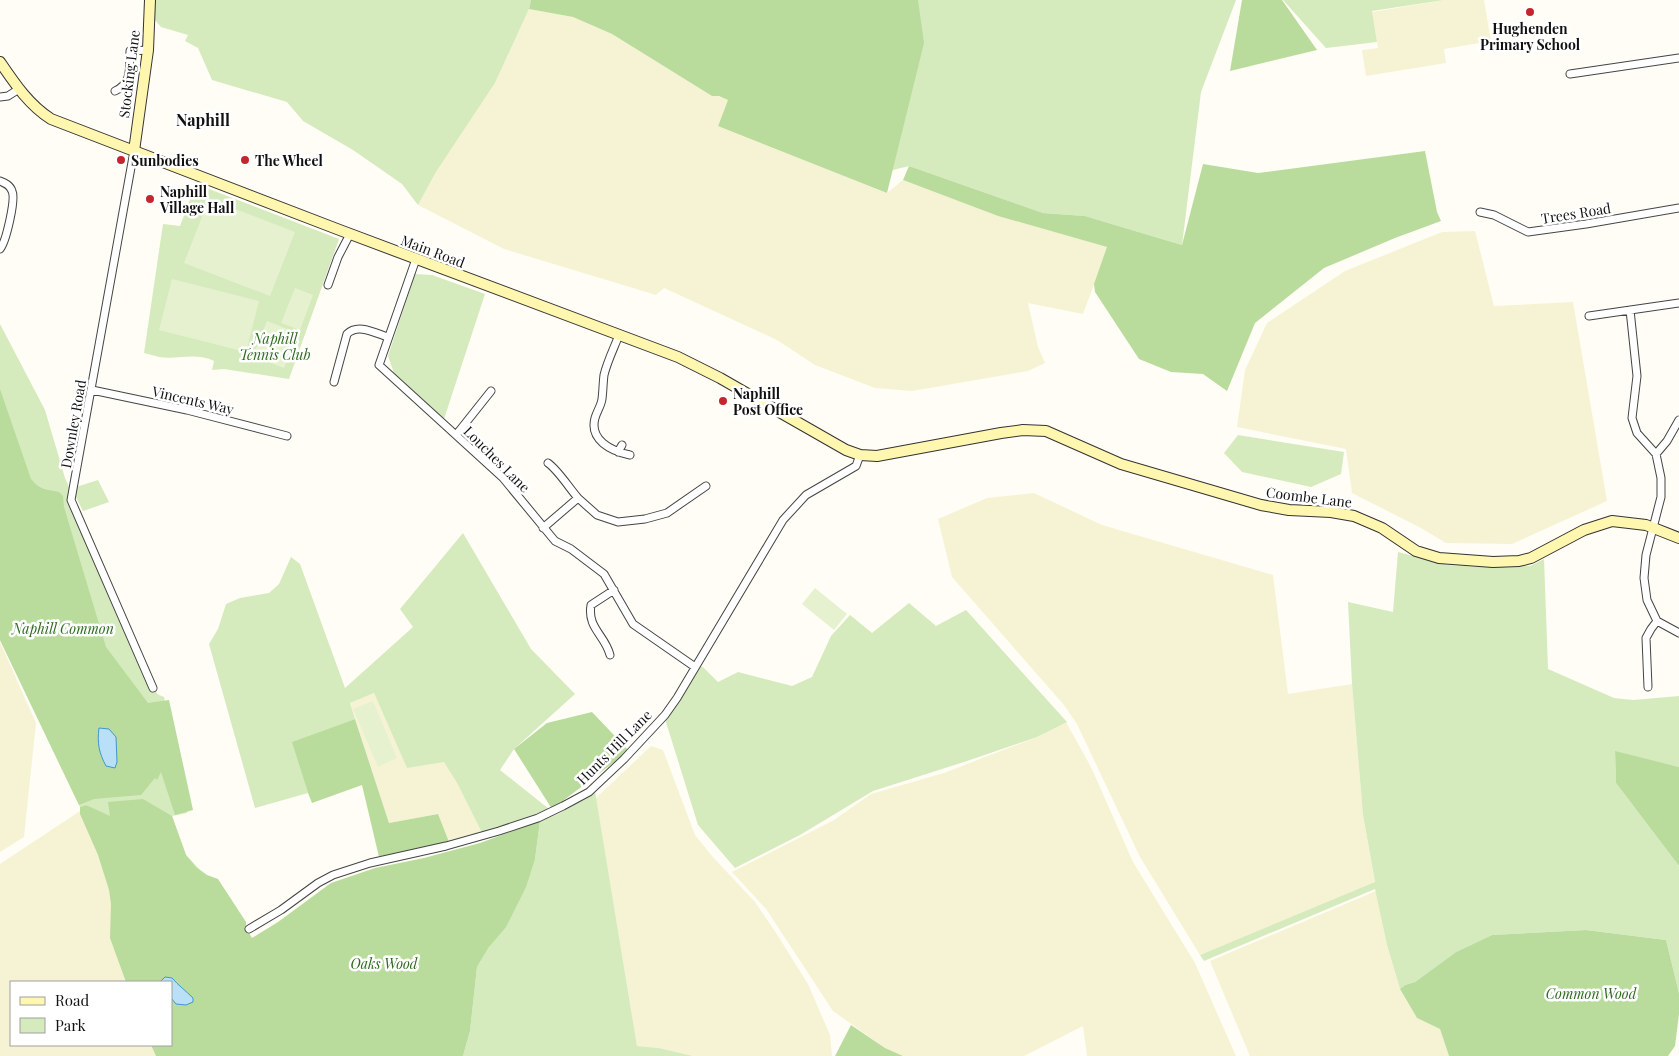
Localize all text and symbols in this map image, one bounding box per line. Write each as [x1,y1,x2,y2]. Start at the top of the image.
marker: Hughenden Primary School [1524,6,1536,18]
place label: Hughenden Primary School [1480,19,1581,54]
street label: Stocking Lane [114,29,144,119]
district label: Naphill [176,109,230,130]
place label: Sunbodies [131,151,199,170]
place label: The Wheel [255,151,323,170]
marker: Sunbodies [115,154,127,166]
marker: The Wheel [239,154,251,166]
place label: Naphill Village Hall [159,182,235,217]
marker: Naphill Village Hall [144,193,156,205]
street label: Trees Road [1540,198,1612,228]
street label: Main Road [398,230,468,272]
park label: Naphill Tennis Club [239,329,311,364]
street label: Downley Road [56,378,90,470]
street label: Vincents Way [149,381,236,419]
place label: Naphill Post Office [733,384,803,419]
marker: Naphill Post Office [717,395,729,407]
street label: Louches Lane [460,422,534,496]
street label: Coombe Lane [1265,482,1353,512]
park label: Naphill Common [10,619,114,638]
street label: Hunts Hill Lane [572,705,656,789]
park label: Oaks Wood [351,954,418,973]
legend [10,981,172,1046]
park label: Common Wood [1546,984,1637,1003]
text: Road [55,990,89,1010]
text: Park [55,1015,87,1035]

